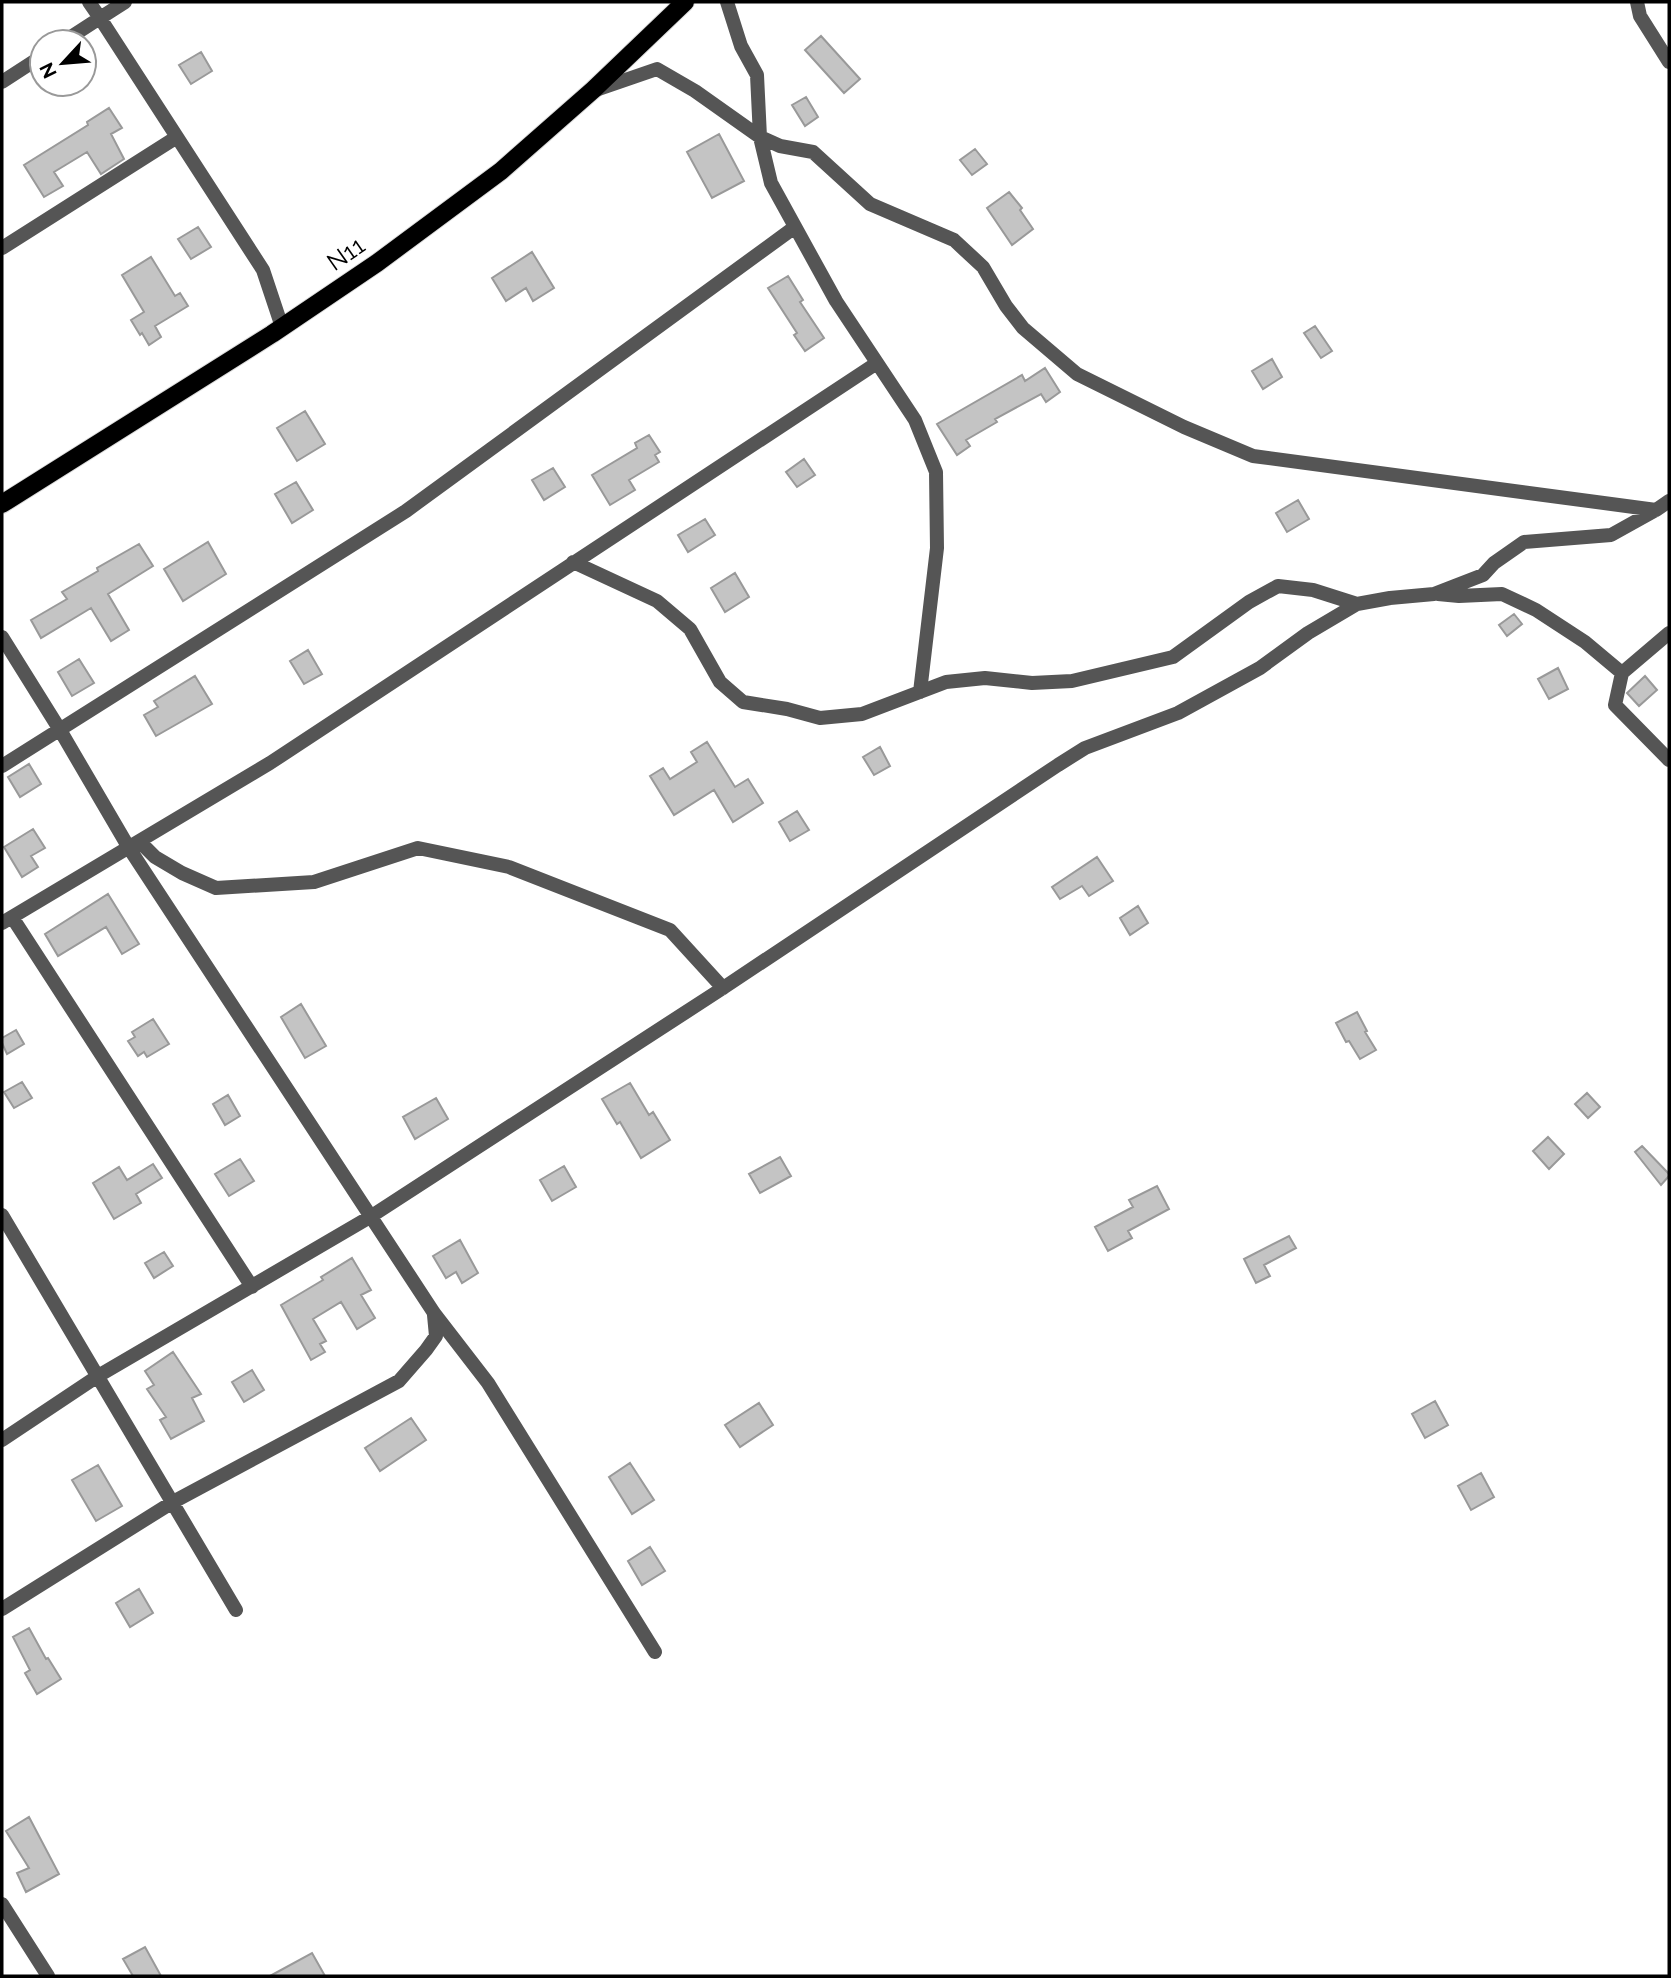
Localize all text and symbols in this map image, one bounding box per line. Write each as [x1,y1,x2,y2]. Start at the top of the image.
north arrow [28,28,98,98]
text: N [35,59,61,82]
street label: N11 [321,231,370,277]

